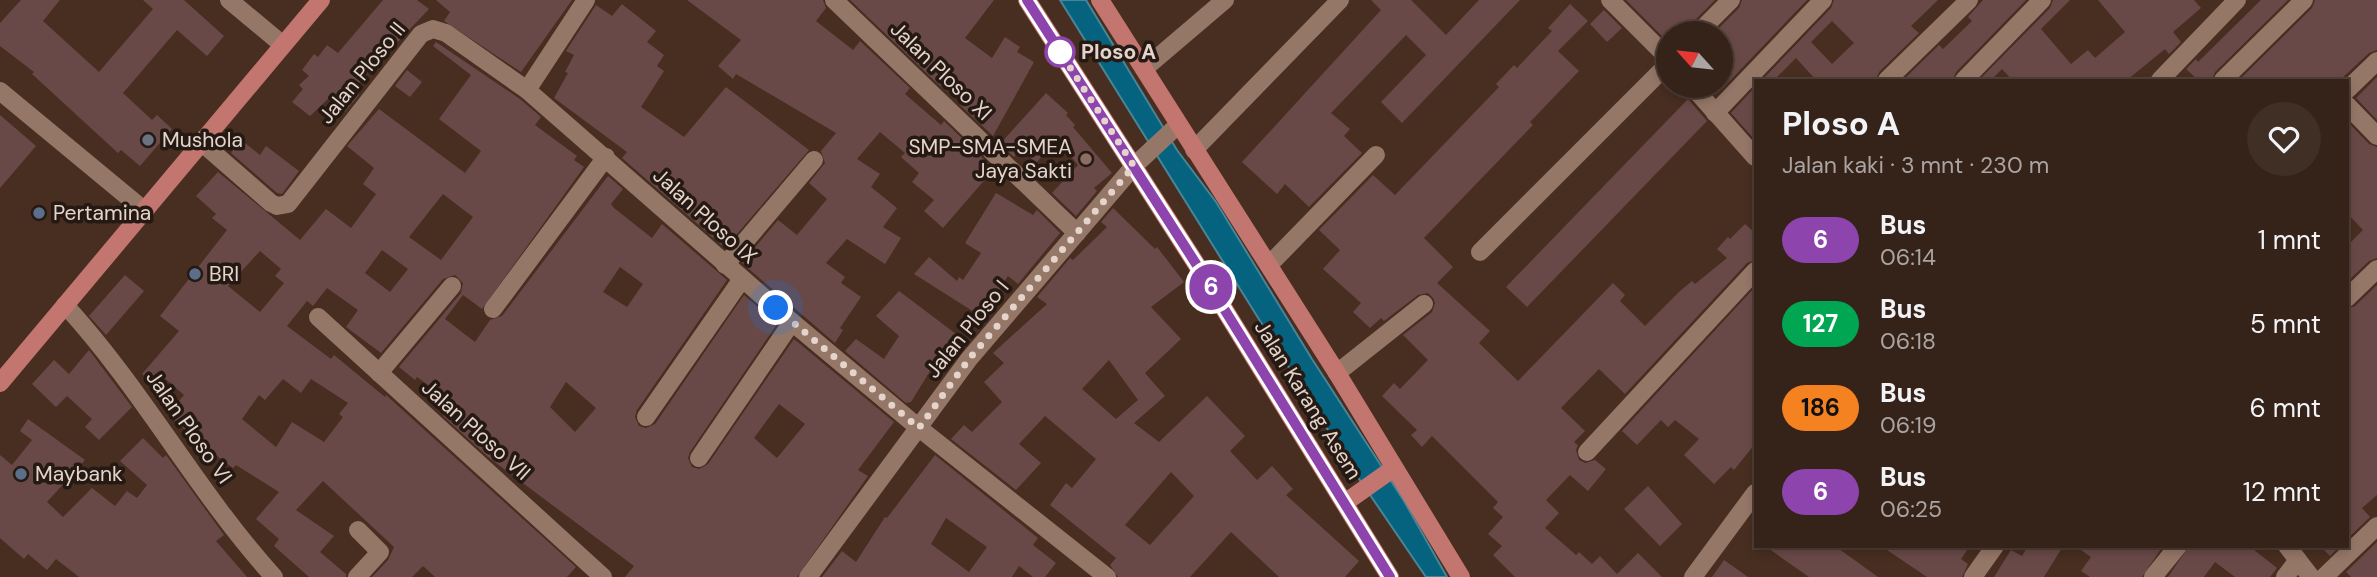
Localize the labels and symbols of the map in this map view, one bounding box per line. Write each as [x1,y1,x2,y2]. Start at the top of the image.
street label: Jalan Ploso XI [884,15,998,127]
street label: Jalan Ploso II [312,16,412,130]
north arrow [1656,21,1732,98]
marker: Ploso A [1045,37,1075,67]
place label: Ploso A [1081,38,1156,66]
place label: Mushola [162,126,243,154]
marker: Mushola [140,132,156,148]
place label: SMP-SMA-SMEA Jaya Sakti [908,133,1072,185]
marker: SMP-SMA-SMEA Jaya Sakti [1078,151,1094,167]
street label: Jalan Ploso IX [647,162,763,270]
place label: Pertamina [53,199,151,227]
marker: Pertamina [31,205,47,221]
place label: BRI [209,260,239,288]
line badge: 6 [1188,264,1234,310]
marker: BRI [187,266,203,282]
street label: Jalan Ploso I [919,274,1015,384]
your location [758,290,793,325]
street label: Jalan Karang Asem [1248,315,1368,485]
street label: Jalan Ploso VI [140,365,238,489]
street label: Jalan Ploso VII [416,374,536,486]
place label: Maybank [35,460,123,488]
marker: Maybank [13,466,29,482]

